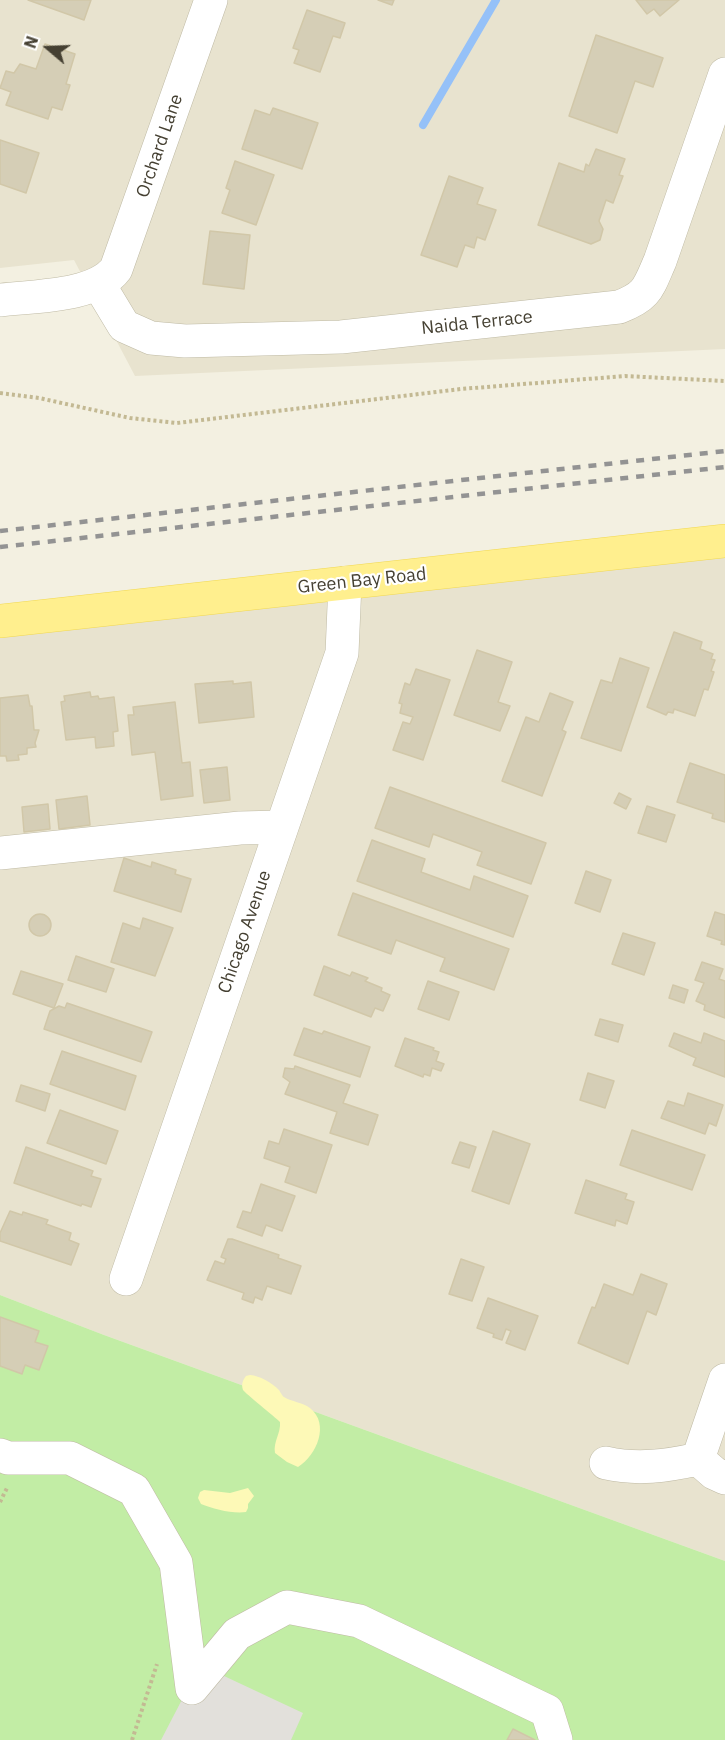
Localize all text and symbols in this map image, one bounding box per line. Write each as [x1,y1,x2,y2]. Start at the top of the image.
north arrow [18,18,78,78]
text: N [20,33,42,51]
street label: Orchard Lane [132,91,188,201]
street label: Naida Terrace [420,306,534,340]
street label: Green Bay Road [297,564,427,598]
street label: Chicago Avenue [214,868,276,996]

